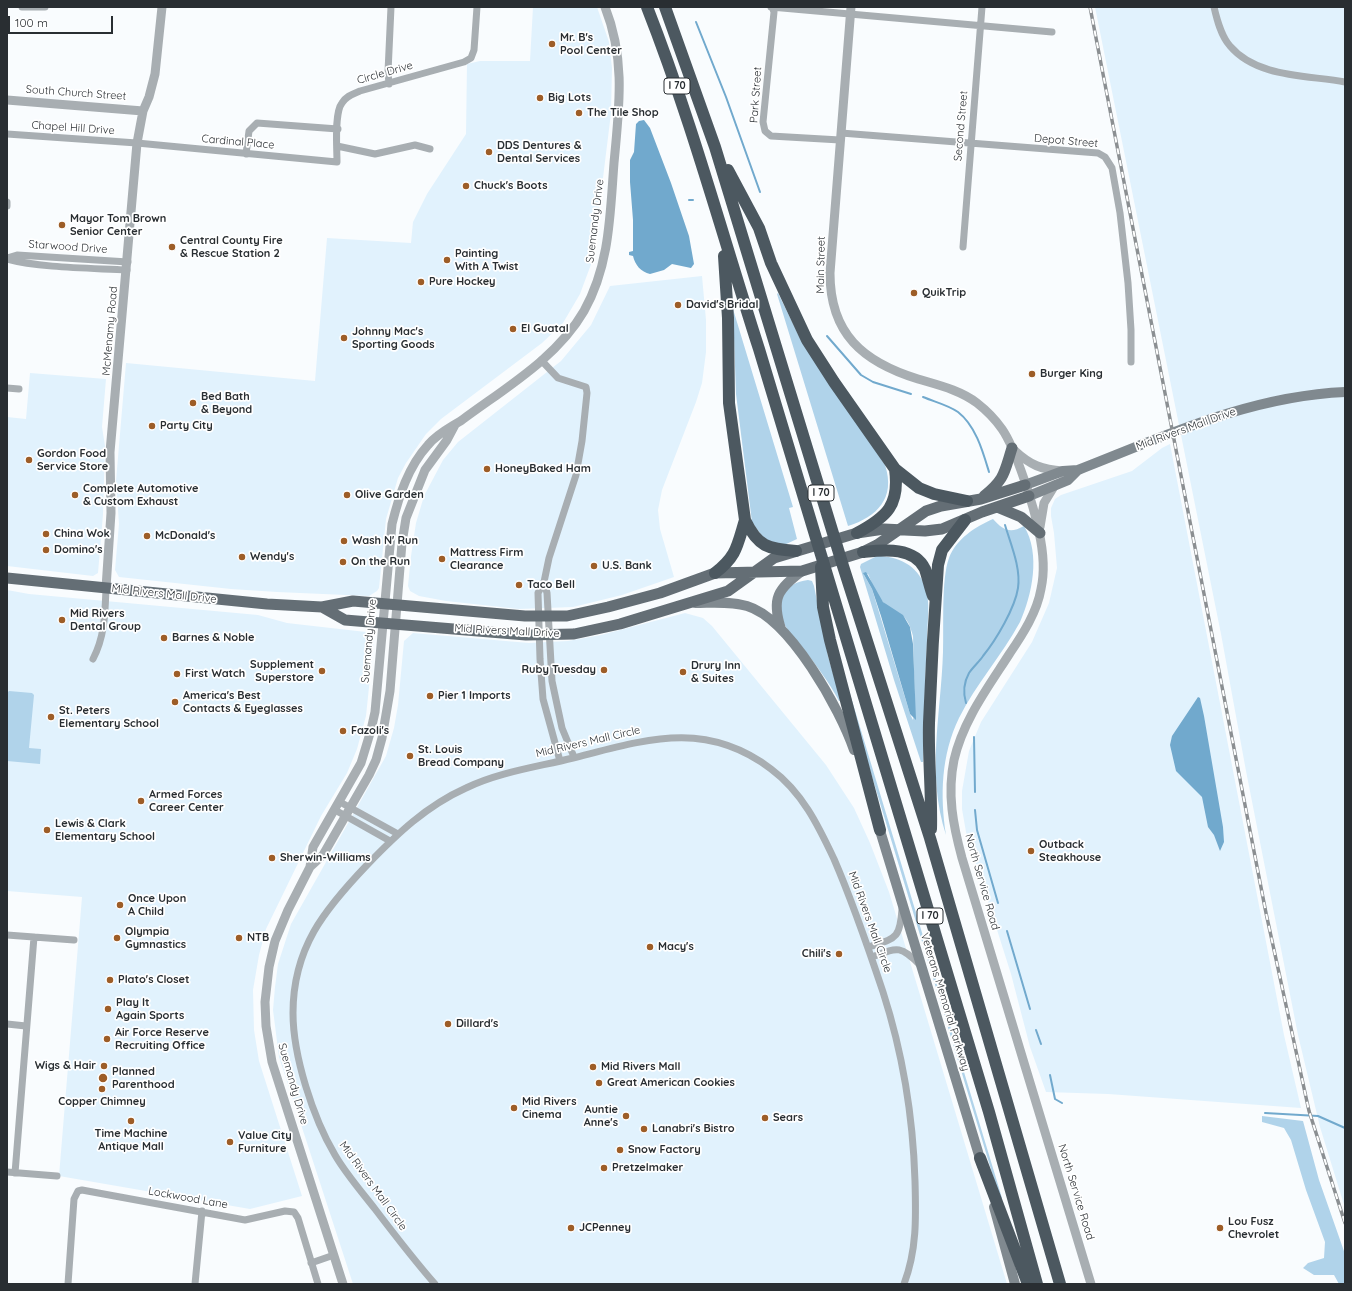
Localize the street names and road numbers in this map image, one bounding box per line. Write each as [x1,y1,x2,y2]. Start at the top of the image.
street label: Circle Drive [356,59,414,87]
street label: Park Street [747,66,765,124]
road number: I 70 [664,78,690,94]
street label: South Church Street [25,83,127,103]
street label: Second Street [951,90,971,162]
street label: Chapel Hill Drive [31,119,115,137]
street label: Cardinal Place [201,132,275,152]
street label: Depot Street [1033,132,1099,150]
street label: Suemandy Drive [583,178,607,264]
street label: Main Street [814,236,828,294]
street label: Starwood Drive [28,238,108,256]
street label: McMenamy Road [100,286,120,376]
street label: Mid Rivers Mall Drive [1134,405,1238,453]
road number: I 70 [808,485,834,501]
street label: Mid Rivers Mall Drive [111,582,217,606]
street label: Suemandy Drive [359,599,379,683]
street label: Mid Rivers Mall Drive [454,622,560,640]
street label: Mid Rivers Mall Circle [534,724,642,760]
street label: North Service Road [962,832,1002,932]
street label: Mid Rivers Mall Circle [846,870,894,974]
road number: I 70 [917,908,943,924]
street label: Veterans Memorial Parkway [918,931,972,1073]
street label: Suemandy Drive [275,1042,311,1126]
street label: Mid Rivers Mall Circle [336,1139,410,1233]
street label: North Service Road [1055,1143,1097,1241]
street label: Lockwood Lane [147,1185,229,1211]

